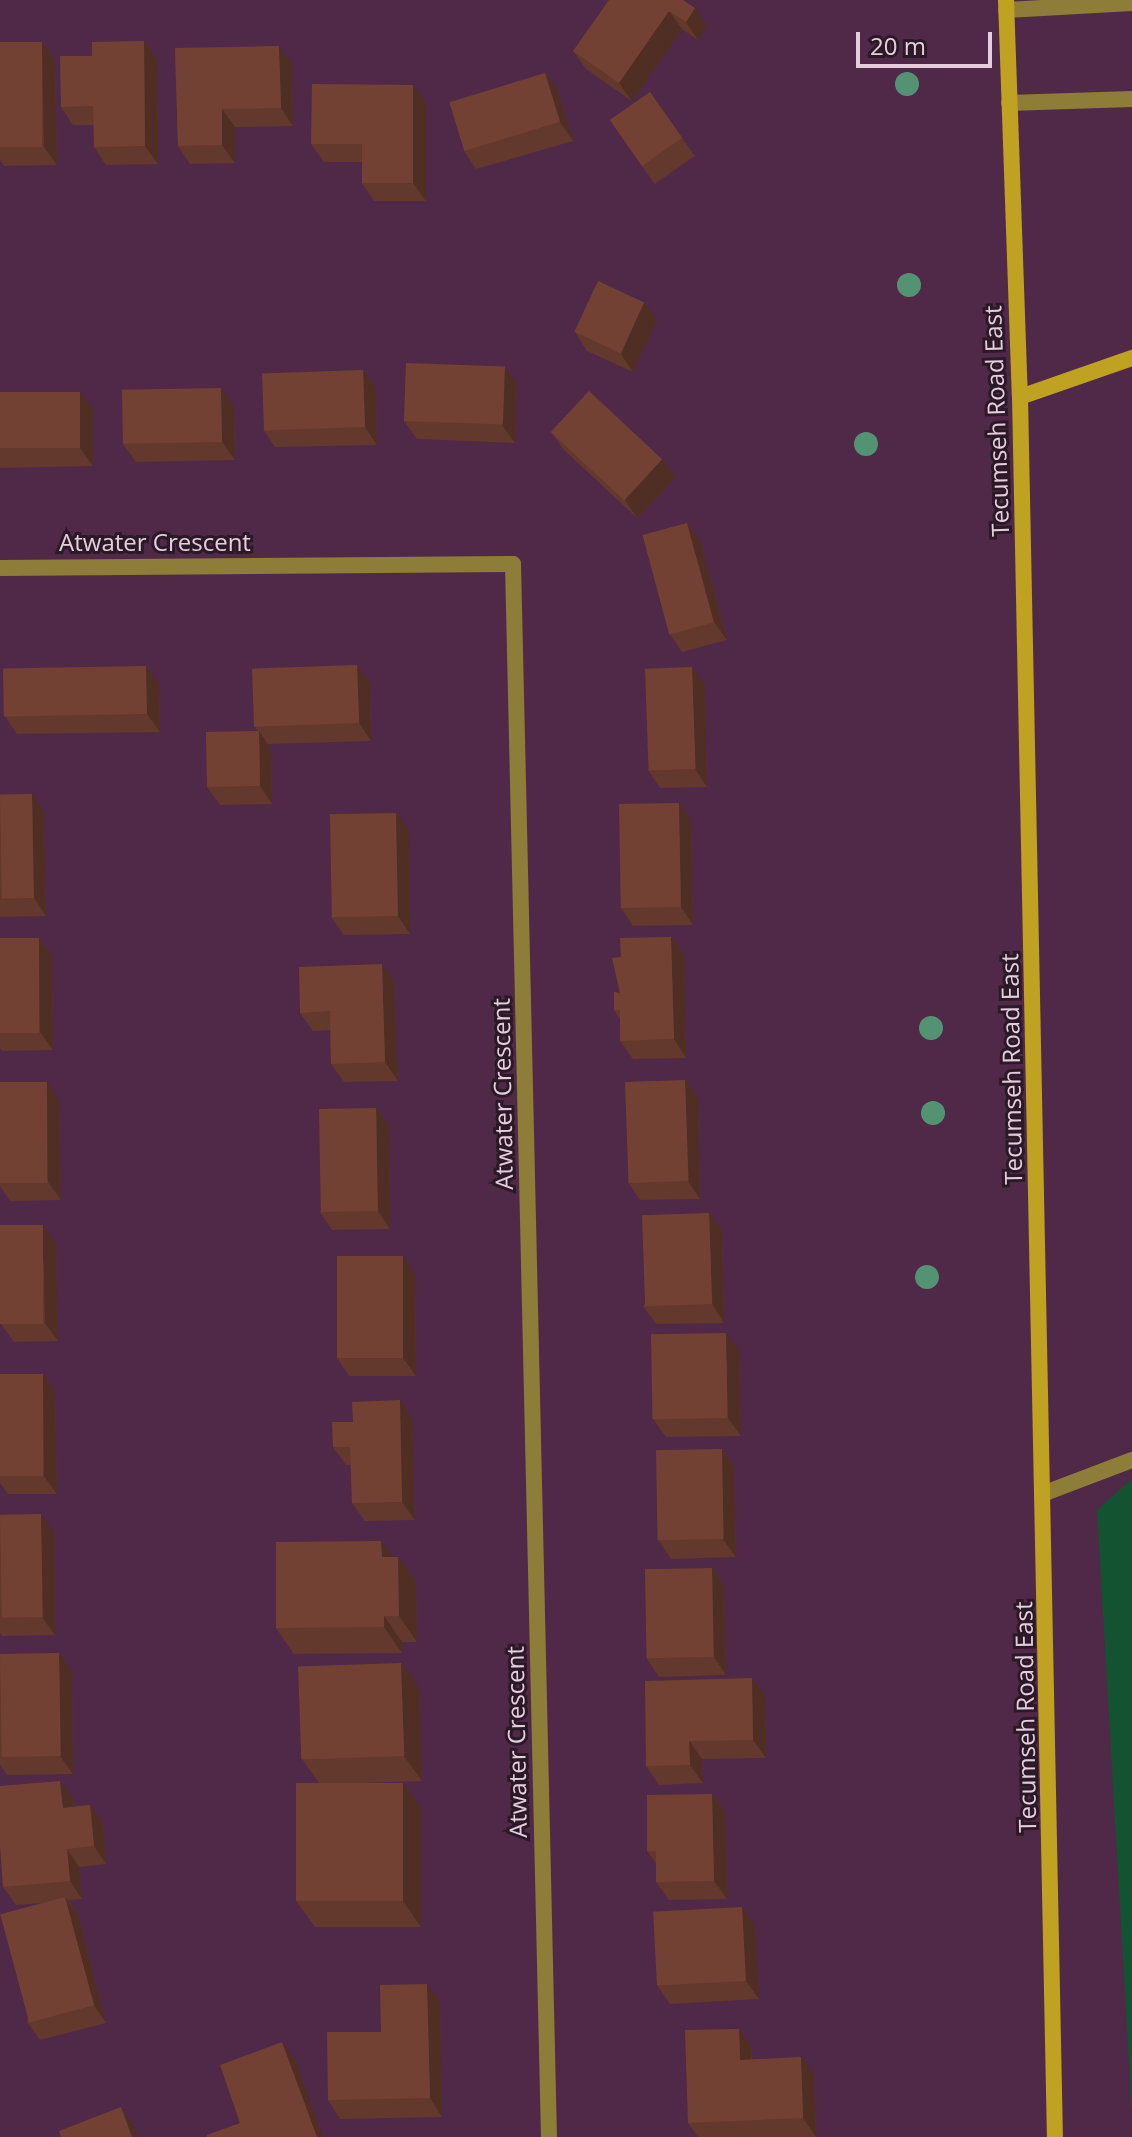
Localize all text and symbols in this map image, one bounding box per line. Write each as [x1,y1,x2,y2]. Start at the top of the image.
scale bar [860,16,996,66]
text: 20 m [870,29,926,62]
street label: Tecumseh Road East [978,305,1014,537]
street label: Atwater Crescent [59,528,251,556]
street label: Tecumseh Road East [995,953,1027,1185]
street label: Atwater Crescent [486,998,518,1190]
street label: Tecumseh Road East [1009,1601,1041,1833]
street label: Atwater Crescent [500,1646,532,1838]

